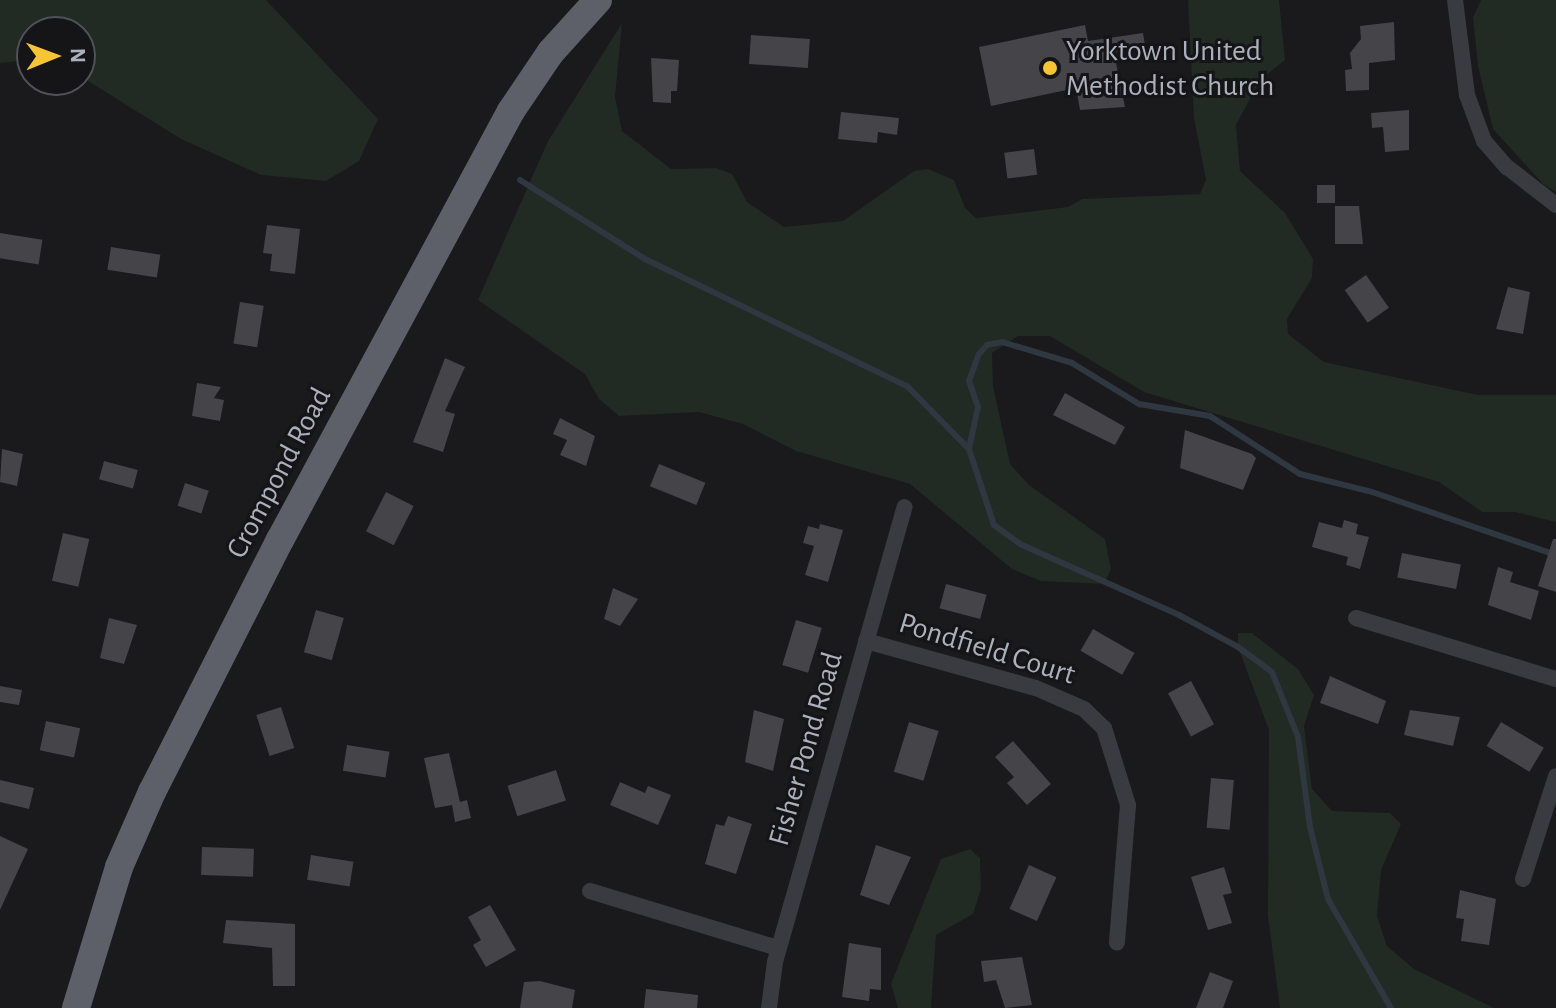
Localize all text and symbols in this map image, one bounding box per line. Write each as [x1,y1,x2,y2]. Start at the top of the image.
north arrow [16,16,96,96]
place label: Yorktown United Methodist Church [1066,33,1274,104]
text: N [67,48,89,63]
marker: Yorktown United Methodist Church [1041,59,1059,77]
street label: Crompond Road [219,381,339,565]
street label: Pondfield Court [895,605,1079,693]
street label: Fisher Pond Road [761,648,851,850]

